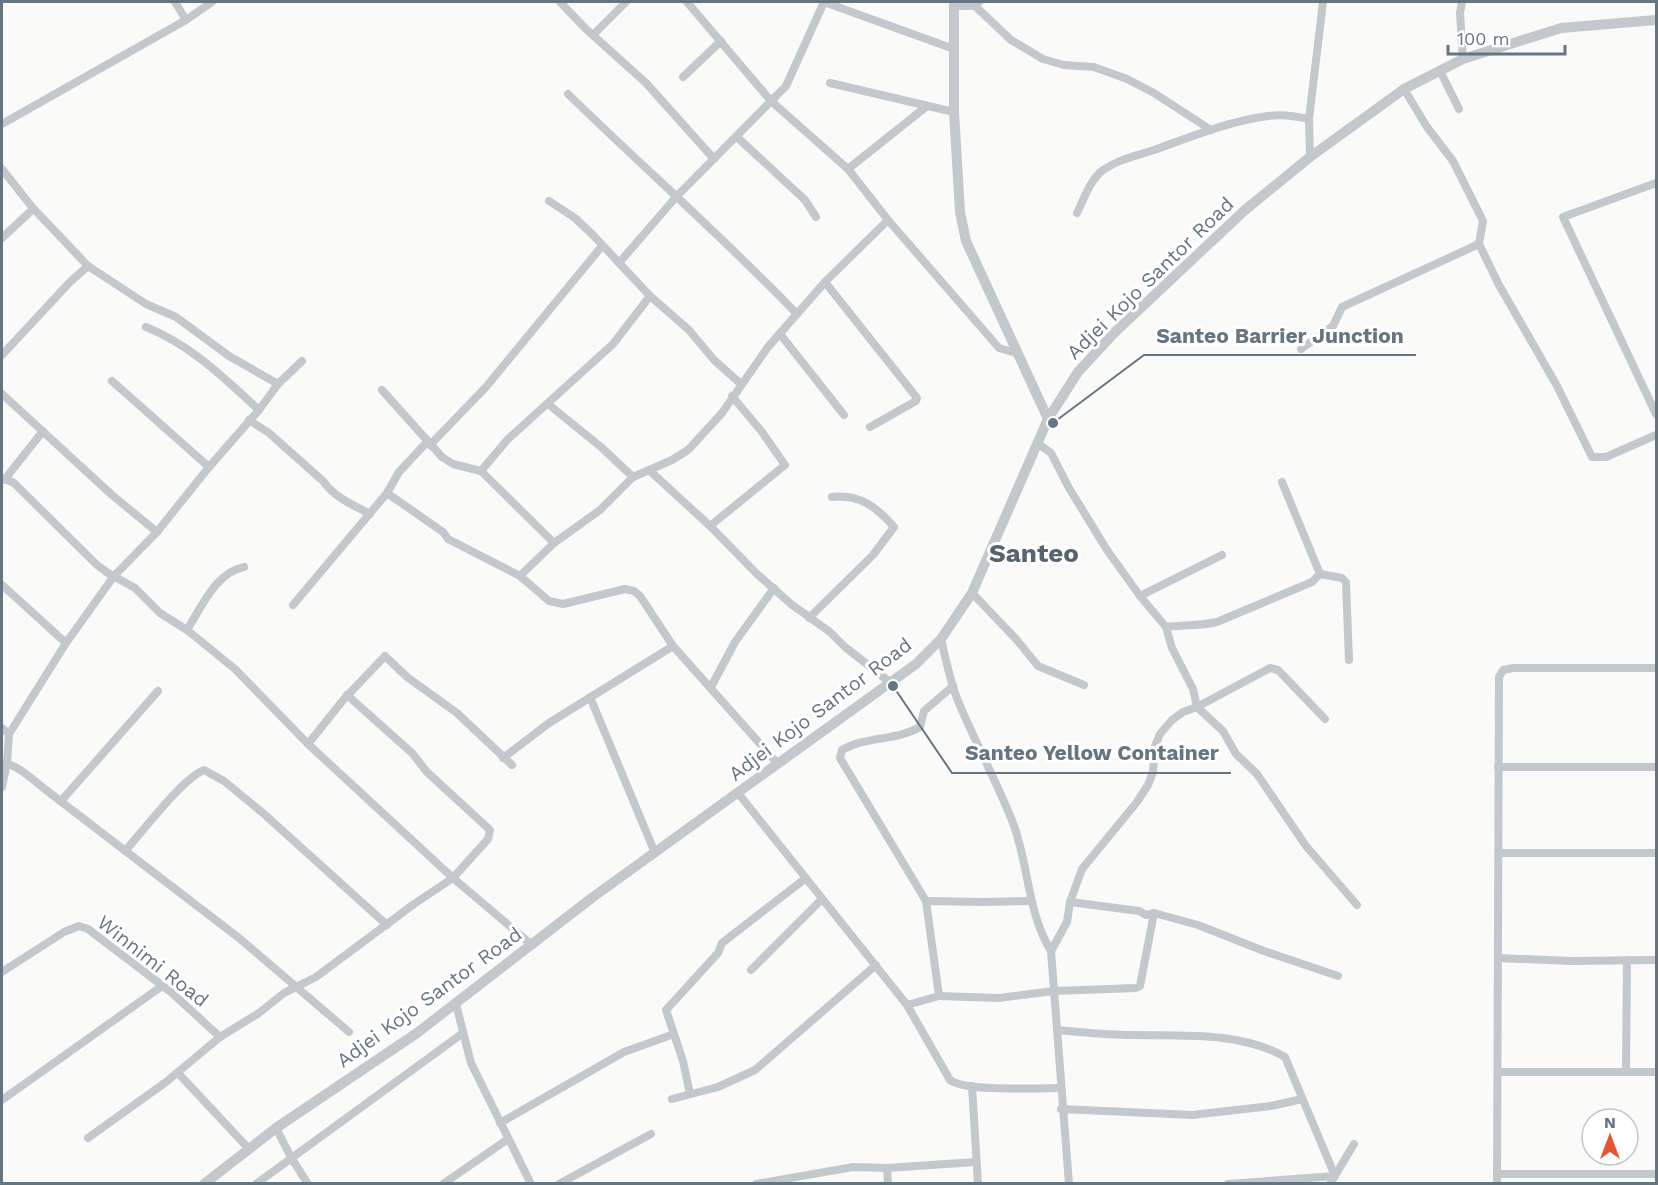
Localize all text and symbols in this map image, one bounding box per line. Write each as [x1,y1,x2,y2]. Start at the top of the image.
scale bar [1448,18,1565,56]
text: 100 m [1457,28,1510,49]
street label: Adjei Kojo Santor Road [1061,192,1239,364]
callout: Santeo Barrier Junction [1144,316,1416,355]
text: Santeo Barrier Junction [1156,323,1404,348]
district label: Santeo [989,538,1079,568]
street label: Adjei Kojo Santor Road [724,632,916,786]
callout: Santeo Yellow Container [952,734,1231,773]
text: Santeo Yellow Container [965,740,1219,765]
street label: Winnimi Road [93,910,213,1012]
street label: Adjei Kojo Santor Road [332,922,526,1072]
north arrow [1580,1107,1640,1167]
text: N [1604,1113,1616,1132]

